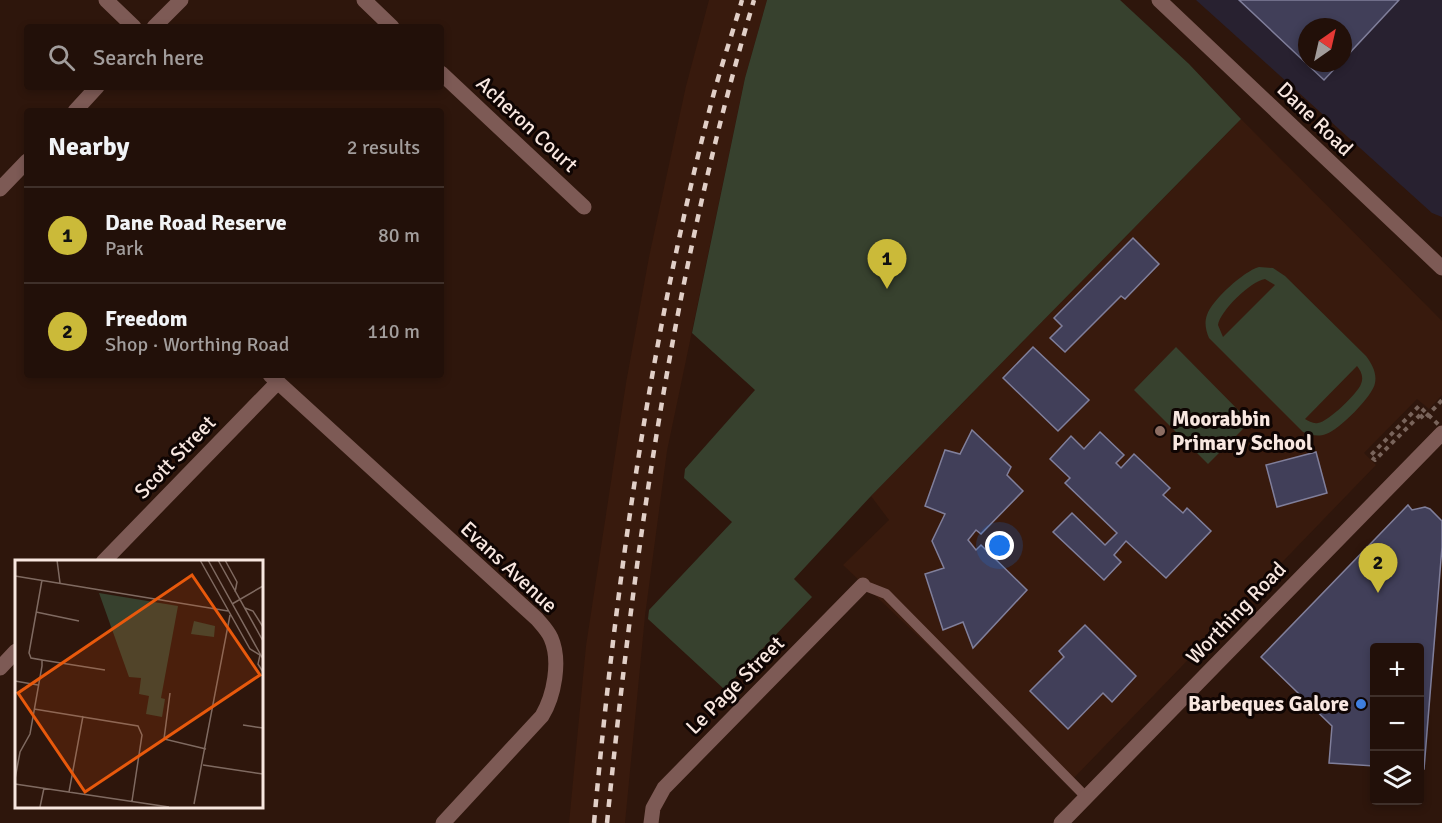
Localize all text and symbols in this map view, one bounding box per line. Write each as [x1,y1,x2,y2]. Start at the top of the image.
north arrow [1298,18,1352,72]
search box [24,24,444,90]
icon: search [45,41,78,74]
text: Search here [93,44,204,71]
street label: Acheron Court [471,70,583,178]
street label: Dane Road [1272,76,1358,162]
text: Nearby [48,131,129,163]
text: 2 results [347,135,420,160]
text: Dane Road Reserve [105,209,287,236]
text: 1 [62,223,73,248]
text: 80 m [378,223,420,248]
text: Park [105,236,143,261]
pin: 1 [868,240,906,289]
text: Freedom [105,305,188,332]
text: 2 [62,319,73,344]
text: 110 m [367,319,420,344]
text: Shop · Worthing Road [105,332,289,357]
place label: Moorabbin Primary School [1172,406,1313,456]
street label: Scott Street [129,410,221,504]
marker: Moorabbin Primary School [1153,424,1167,438]
street label: Evans Avenue [455,516,563,618]
your location [985,531,1014,560]
pin: 2 [1358,544,1398,593]
street label: Worthing Road [1181,556,1291,670]
inset map [15,560,262,808]
street label: Le Page Street [680,630,790,740]
map controls [1370,643,1424,805]
button: + [1370,643,1424,697]
place label: Barbeques Galore [1188,691,1349,717]
marker: Barbeques Galore [1354,697,1368,711]
button: − [1370,697,1424,751]
button: layers [1370,751,1424,805]

